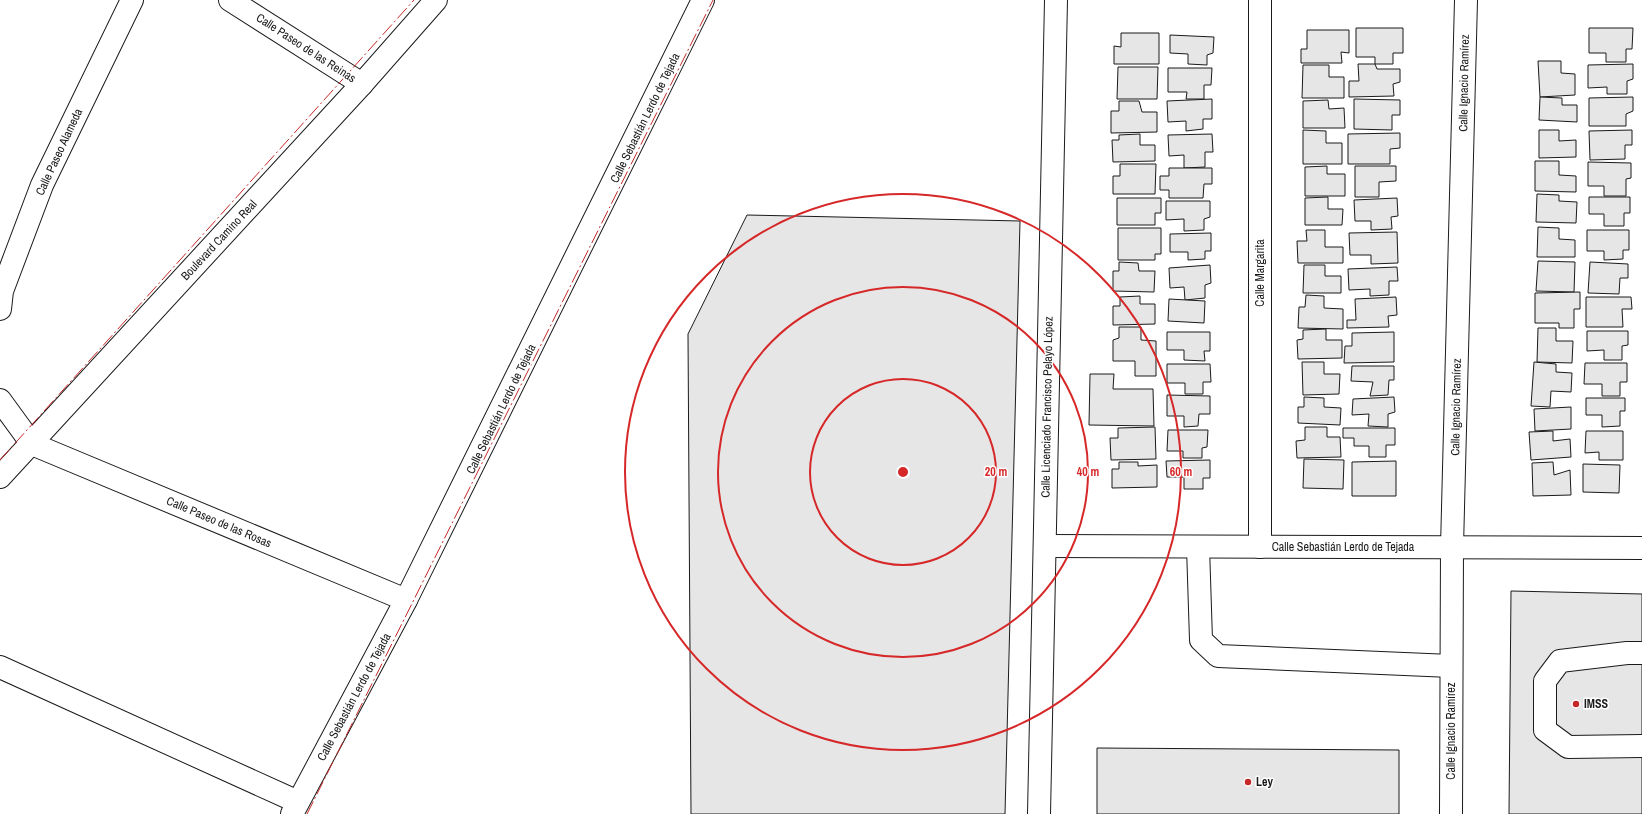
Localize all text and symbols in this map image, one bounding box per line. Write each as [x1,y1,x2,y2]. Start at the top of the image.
street label: Calle Paseo de las Reinas [253,10,359,86]
street label: Calle Ignacio Ramírez [1455,34,1473,132]
street label: Calle Sebastián Lerdo de Tejada [607,50,684,186]
street label: Calle Paseo Alameda [32,106,86,198]
street label: Boulevard Camino Real [178,196,260,284]
street label: Calle Margarita [1252,239,1268,307]
street label: Calle Licenciado Francisco Pelayo López [1037,316,1057,498]
street label: Calle Sebastián Lerdo de Tejada [463,341,540,477]
street label: Calle Ignacio Ramírez [1447,358,1465,456]
text: 20 m [985,464,1007,480]
text: 40 m [1077,464,1099,480]
text: 60 m [1170,464,1192,480]
centre of rings [896,465,910,479]
street label: Calle Paseo de las Rosas [164,493,274,551]
street label: Calle Sebastián Lerdo de Tejada [1272,539,1415,555]
street label: Calle Sebastián Lerdo de Tejada [313,630,395,764]
street label: Calle Ignacio Ramírez [1443,682,1459,780]
place label: IMSS [1584,696,1608,712]
marker: IMSS [1571,699,1581,709]
place label: Ley [1256,774,1273,790]
marker: Ley [1243,777,1253,787]

